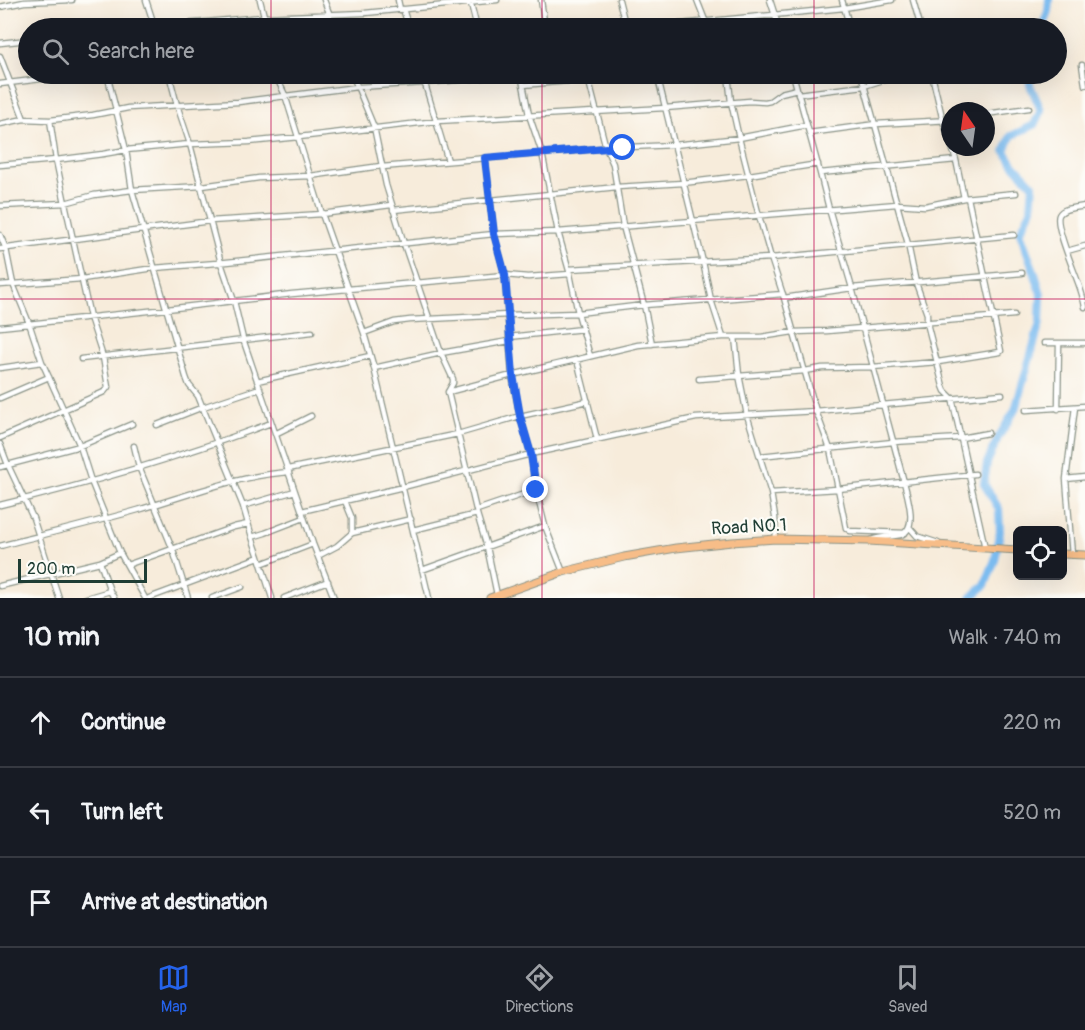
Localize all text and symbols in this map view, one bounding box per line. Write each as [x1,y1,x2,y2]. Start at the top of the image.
search box [18,18,1067,84]
icon: search [39,35,72,68]
text: Search here [87,37,194,65]
north arrow [941,102,995,156]
route start [609,134,635,160]
route end [522,476,548,502]
street label: Road NO.1 [711,514,787,540]
map controls [1013,526,1067,580]
button: locate [1013,526,1067,580]
scale bar [18,556,147,584]
text: 200 m [27,559,75,579]
text: 10 min [24,621,100,653]
text: Walk · 740 m [948,625,1061,650]
icon: ahead [24,706,57,739]
text: Continue [81,708,165,736]
text: 220 m [1003,710,1061,735]
icon: left [24,796,57,829]
text: Turn left [81,798,163,826]
text: 520 m [1003,800,1061,825]
icon: arrive [24,886,57,919]
text: Arrive at destination [81,888,267,916]
tab: Map [157,961,190,1017]
tab: Directions [505,961,573,1017]
tab: Saved [888,961,928,1017]

